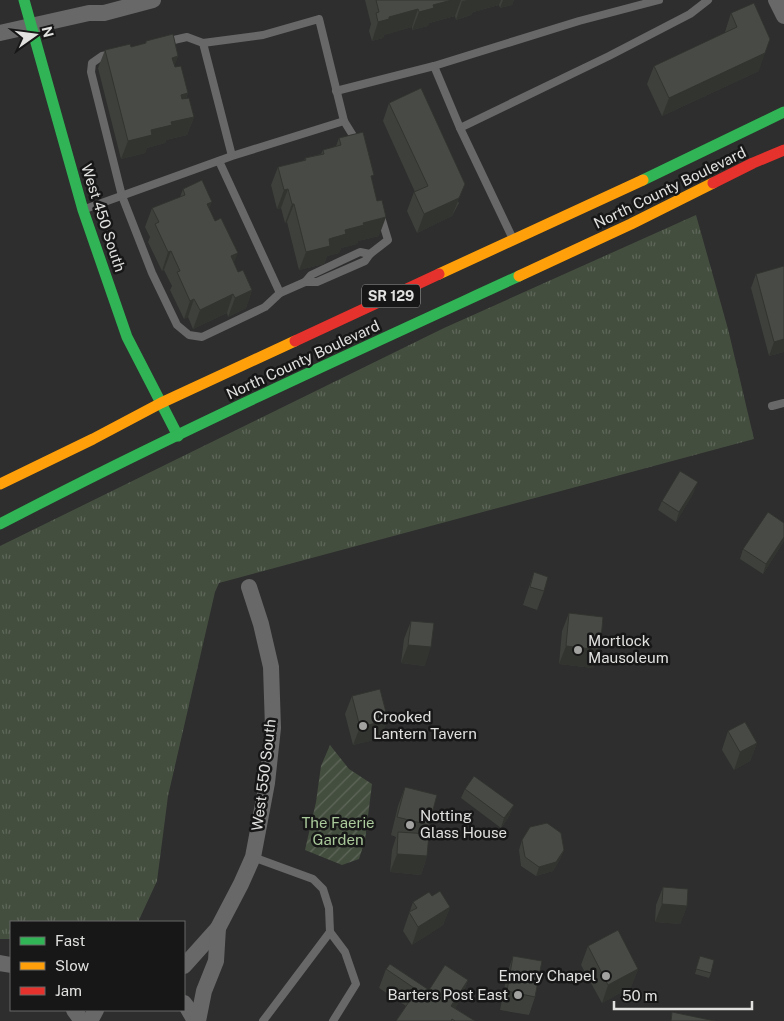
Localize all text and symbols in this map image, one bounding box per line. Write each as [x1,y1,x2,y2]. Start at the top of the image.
north arrow [10,10,60,60]
text: N [39,25,57,39]
street label: North County Boulevard [591,143,749,232]
street label: West 450 South [78,162,129,274]
road number: SR 129 [362,284,420,308]
street label: North County Boulevard [223,317,382,403]
place label: Mortlock Mausoleum [588,632,669,666]
marker: Mortlock Mausoleum [572,644,584,656]
place label: Crooked Lantern Tavern [373,708,477,742]
street label: West 550 South [248,718,279,832]
marker: Crooked Lantern Tavern [357,720,369,732]
place label: Notting Glass House [420,807,507,841]
park label: The Faerie Garden [301,814,375,848]
marker: Notting Glass House [404,819,416,831]
legend [10,921,185,1011]
text: Fast [55,932,85,949]
text: Slow [55,957,90,974]
place label: Emory Chapel [499,967,596,984]
marker: Emory Chapel [600,970,612,982]
scale bar [614,978,752,1010]
text: Jam [55,982,82,999]
place label: Barters Post East [387,986,508,1003]
text: 50 m [622,987,657,1004]
marker: Barters Post East [512,989,524,1001]

